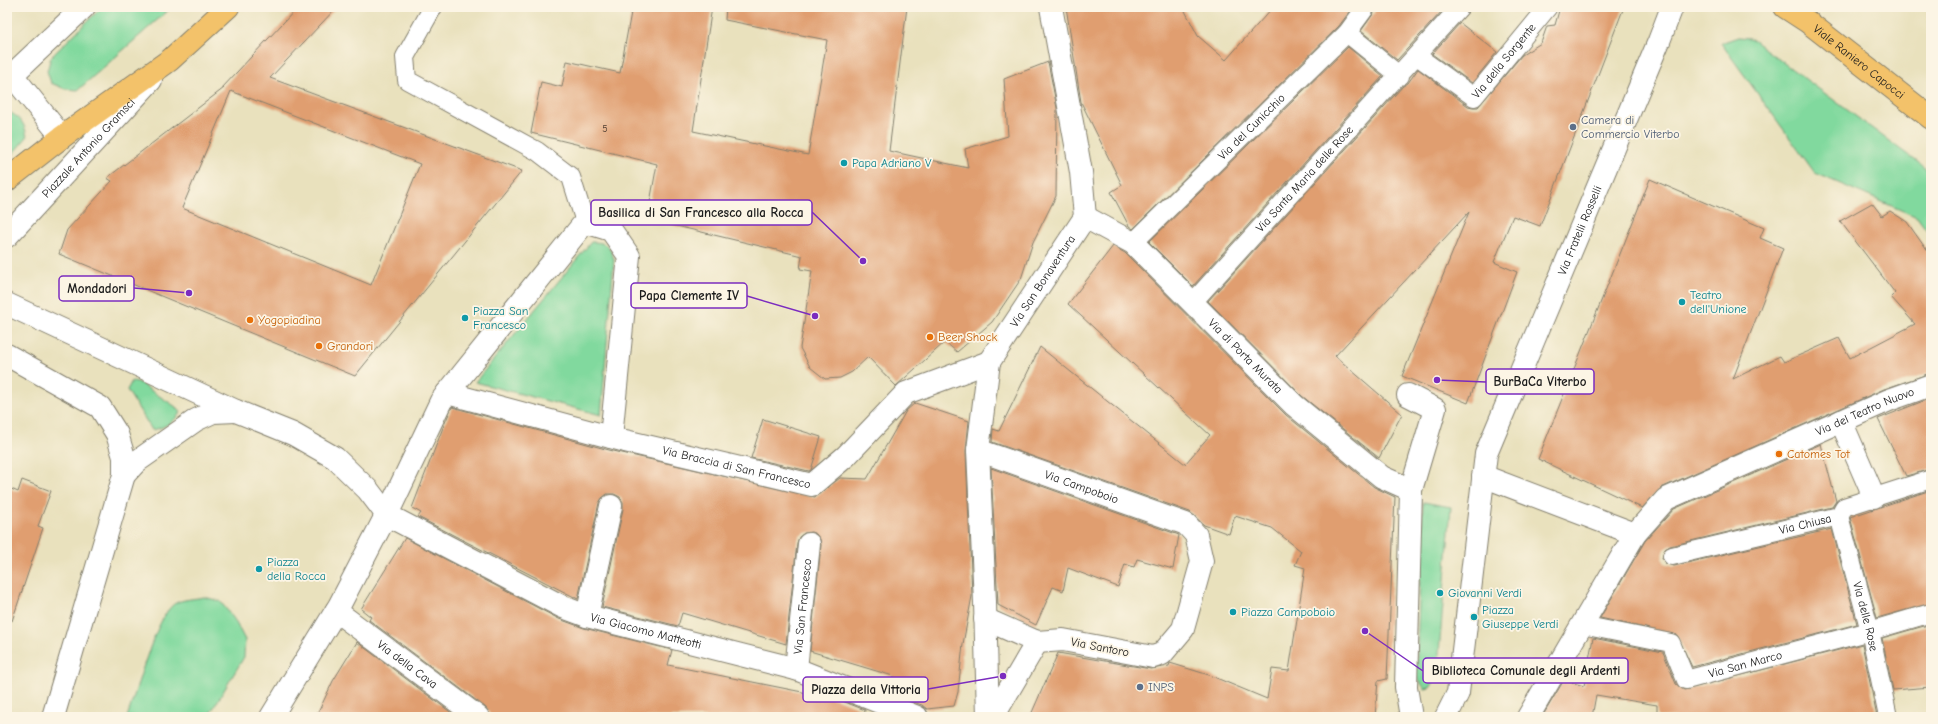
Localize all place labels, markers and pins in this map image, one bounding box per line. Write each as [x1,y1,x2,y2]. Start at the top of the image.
place label: Camera di Commercio Viterbo [1581,113,1680,141]
marker: Camera di Commercio Viterbo [1568,122,1578,132]
place label: Papa Adriano V [852,156,932,170]
marker: Papa Adriano V [839,158,849,168]
callout: Basilica di San Francesco alla Rocca [591,200,812,225]
callout: Mondadori [59,276,134,301]
callout: Papa Clemente IV [631,283,747,308]
place label: Teatro dell'Unione [1690,288,1747,316]
marker: Teatro dell'Unione [1677,297,1687,307]
place label: Piazza San Francesco [473,304,528,332]
place label: Yogopiadina [258,313,321,327]
marker: Piazza San Francesco [460,313,470,323]
marker: Yogopiadina [245,315,255,325]
place label: Beer Shock [938,330,997,344]
marker: Beer Shock [925,332,935,342]
place label: Grandori [327,339,373,353]
marker: Grandori [314,341,324,351]
callout: BurBaCa Viterbo [1486,369,1594,394]
place label: Catomes Tot [1787,447,1850,461]
marker: Catomes Tot [1774,449,1784,459]
place label: Piazza della Rocca [267,555,326,583]
marker: Piazza della Rocca [254,564,264,574]
place label: Giovanni Verdi [1448,586,1522,600]
marker: Giovanni Verdi [1435,588,1445,598]
place label: Piazza Giuseppe Verdi [1482,603,1558,631]
place label: Piazza Campoboio [1241,605,1335,619]
marker: Piazza Campoboio [1228,607,1238,617]
marker: Piazza Giuseppe Verdi [1469,612,1479,622]
callout: Biblioteca Comunale degli Ardenti [1423,658,1628,683]
callout: Piazza della Vittoria [803,677,928,702]
place label: INPS [1148,680,1174,694]
marker: INPS [1135,682,1145,692]

